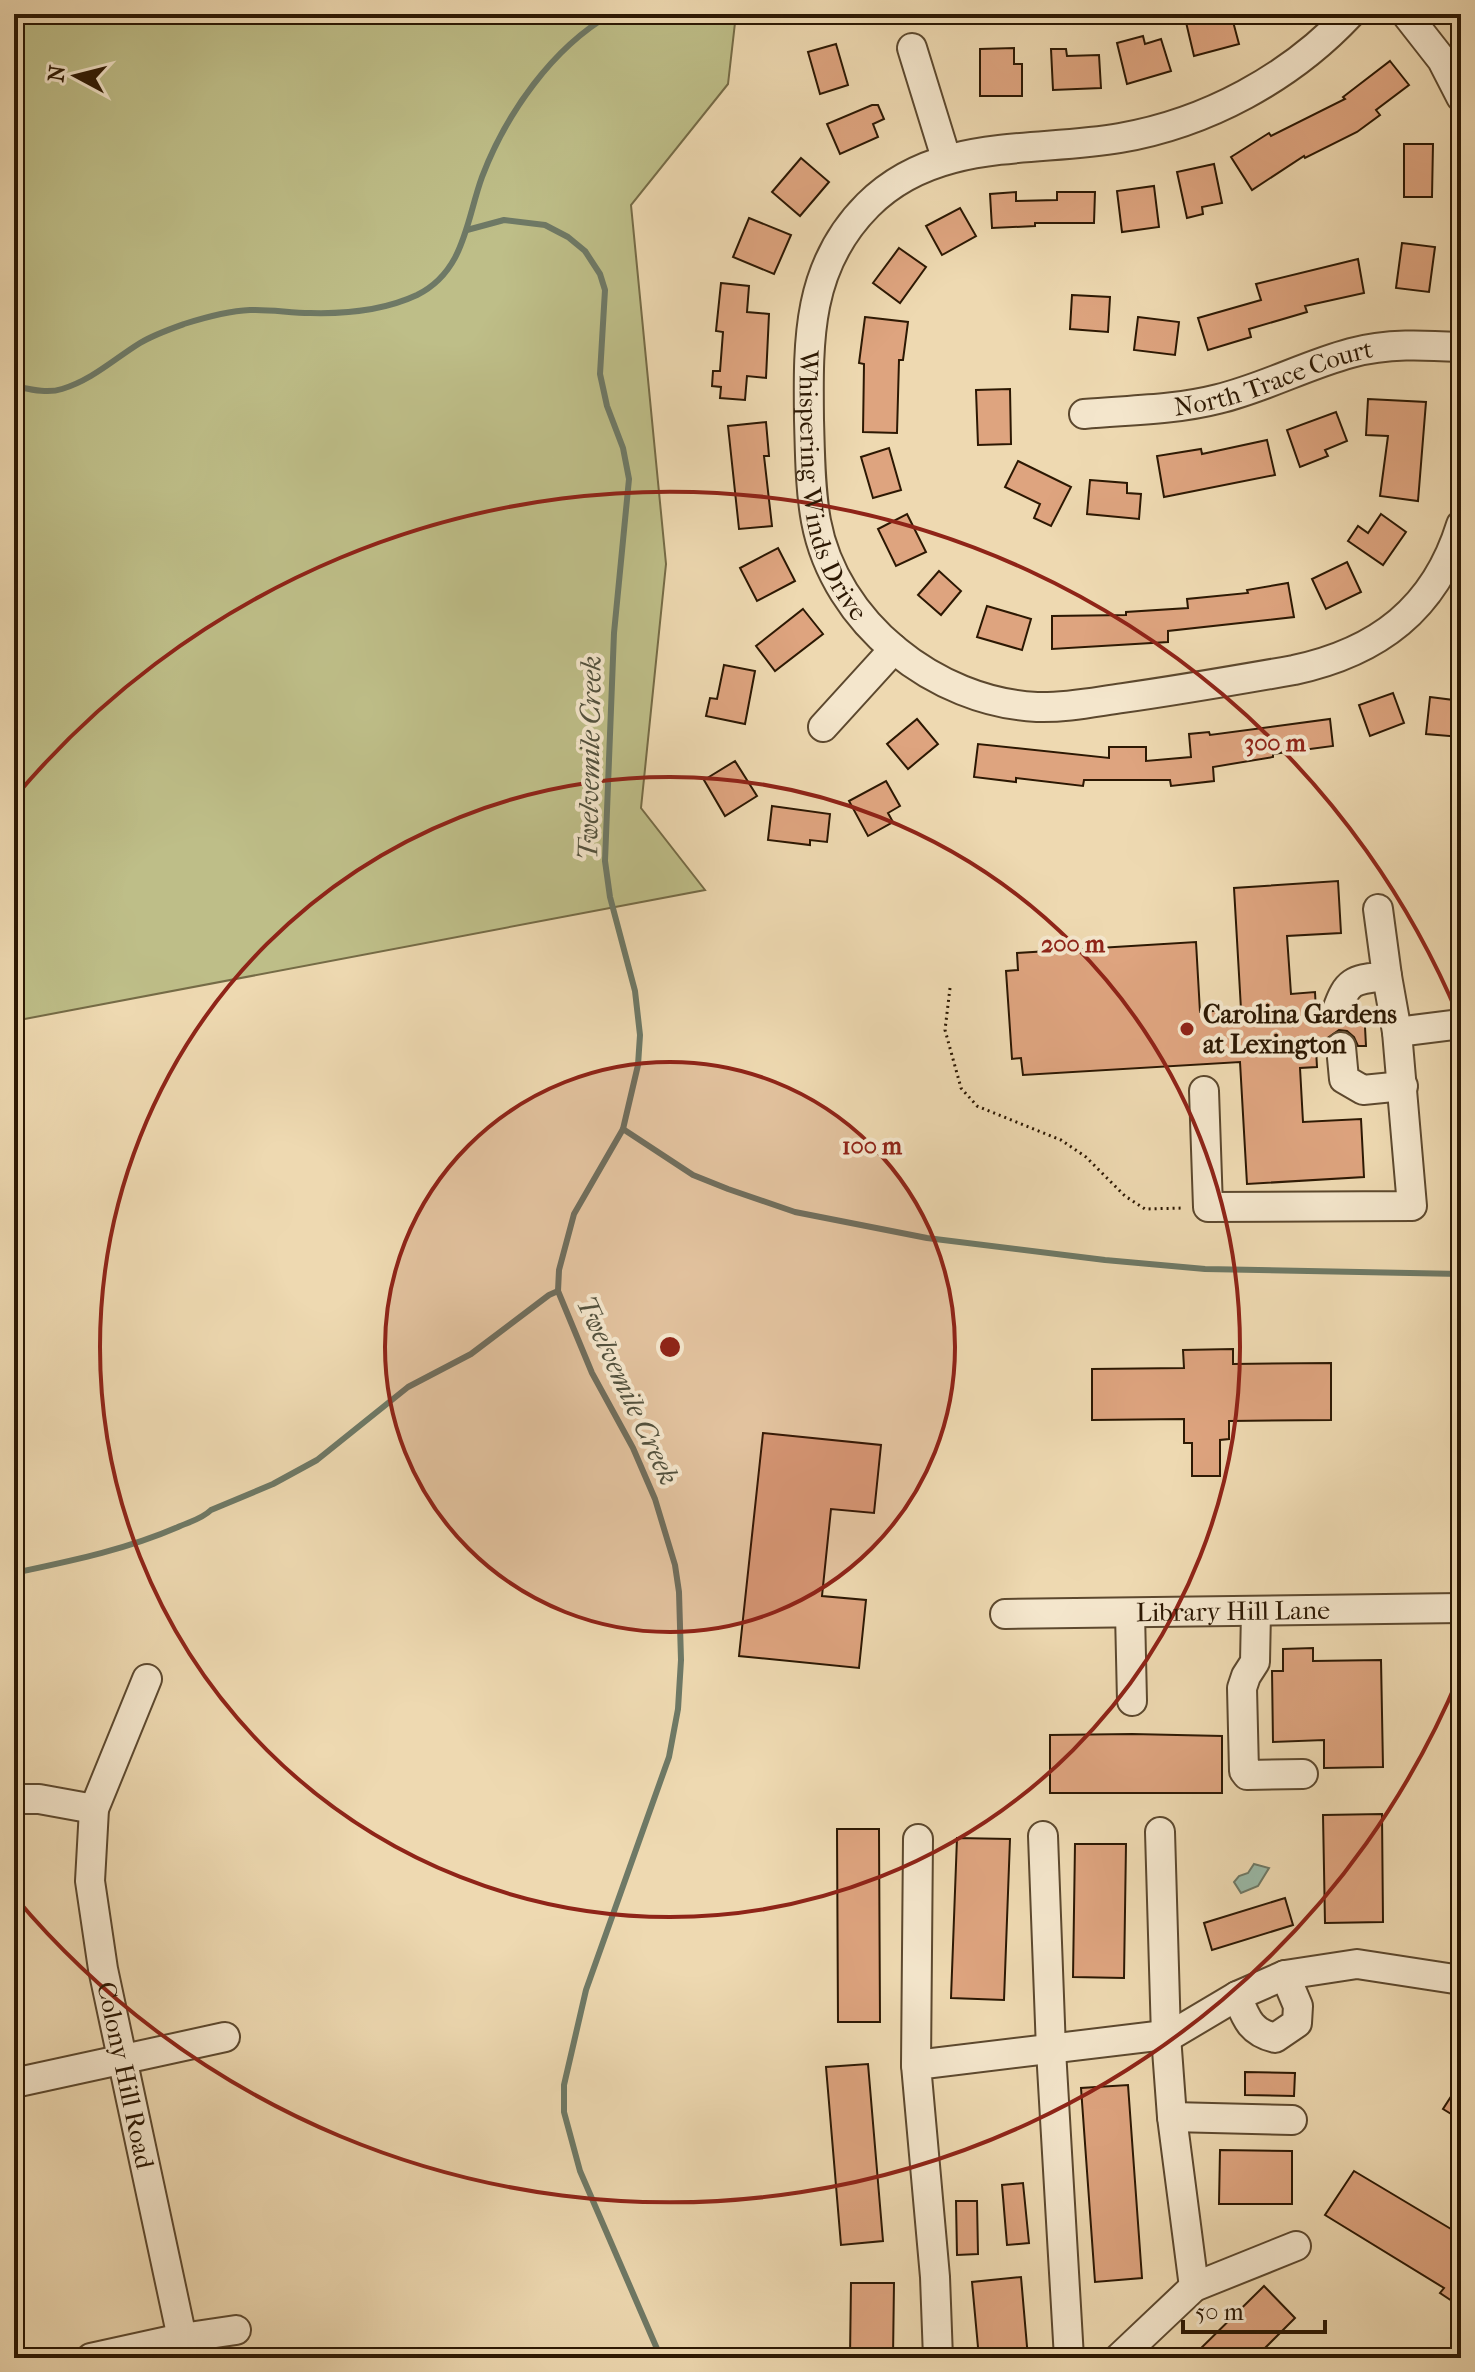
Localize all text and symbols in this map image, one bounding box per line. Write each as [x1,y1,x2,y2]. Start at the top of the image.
north arrow [36,36,116,116]
text: N [43,64,71,84]
street label: North Trace Court [1172,333,1376,423]
street label: Whispering Winds Drive [793,349,874,627]
water label: Twelvemile Creek [571,655,608,861]
text: 300 m [1244,729,1307,757]
text: 200 m [1041,930,1106,958]
place label: Carolina Gardens at Lexington [1203,999,1397,1060]
marker: Carolina Gardens at Lexington [1178,1020,1196,1038]
text: 100 m [842,1132,903,1160]
water label: Twelvemile Creek [569,1290,686,1490]
centre of rings [656,1333,684,1361]
street label: Library Hill Lane [1136,1595,1330,1628]
street label: Colony Hill Road [90,1979,160,2172]
scale bar [1183,2284,1325,2334]
text: 50 m [1195,2298,1244,2326]

